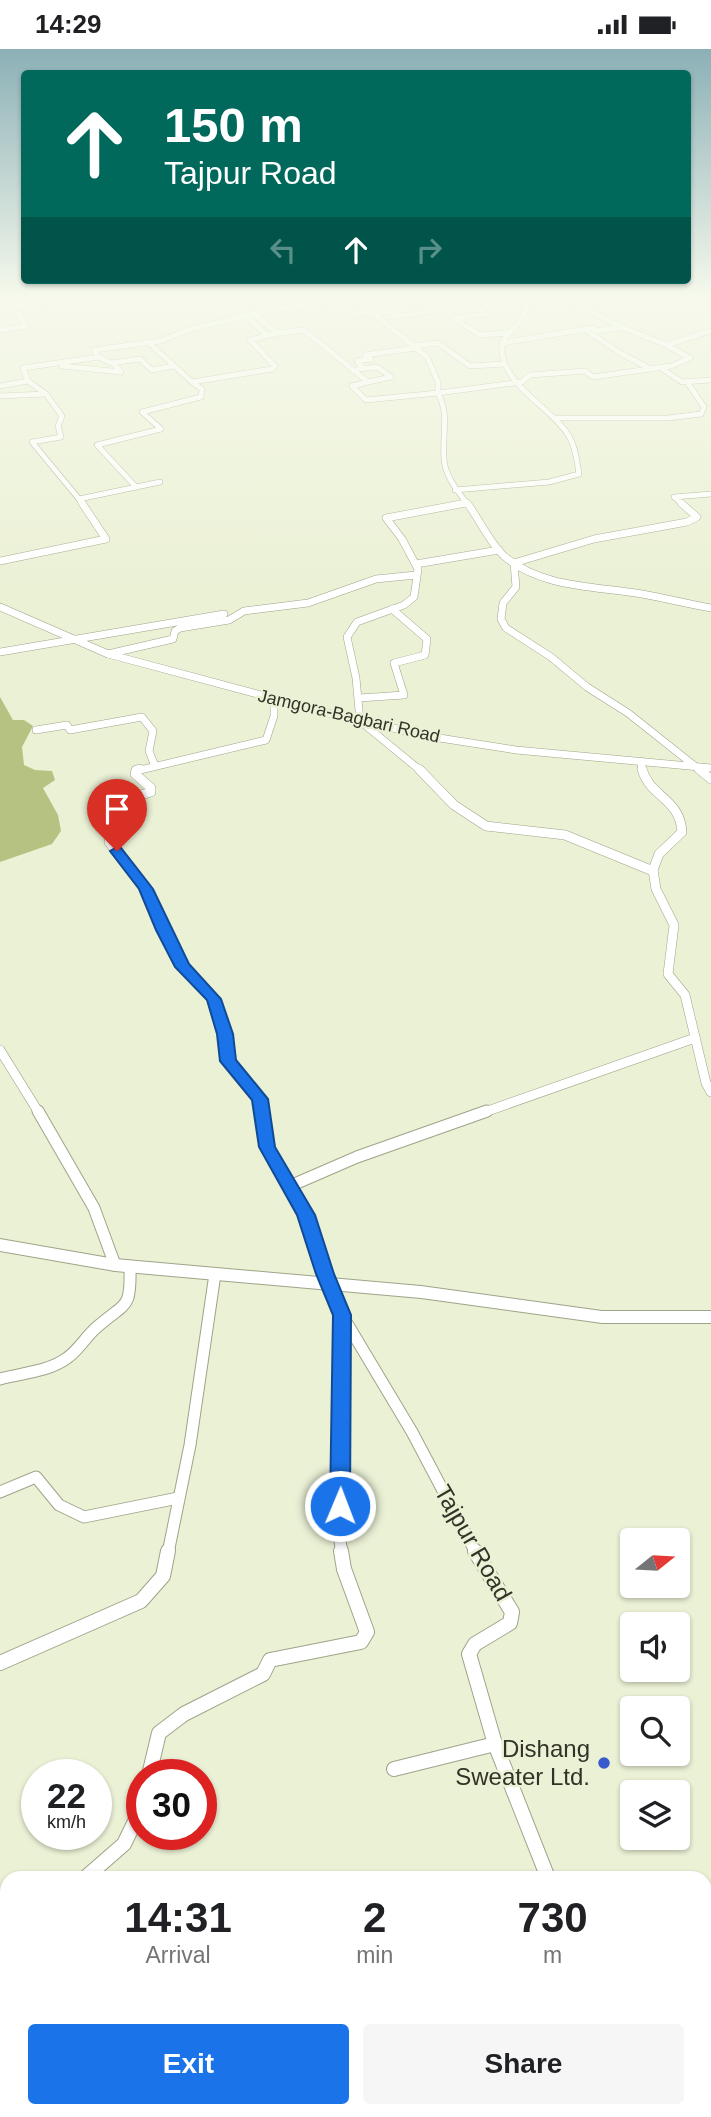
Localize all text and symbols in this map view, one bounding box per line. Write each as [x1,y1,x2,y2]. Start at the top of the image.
text: 14:29 [35,9,102,39]
icon: ahead [49,98,140,189]
text: 150 m [164,98,303,152]
text: Tajpur Road [164,155,337,191]
icon: left [264,231,302,269]
icon: ahead [337,231,375,269]
icon: right [410,231,448,269]
street label: Jamgora-Bagbari Road [256,685,442,747]
pin [87,779,147,851]
icon: arrive [98,790,136,828]
position arrow [303,1469,377,1543]
street label: Tajpur Road [429,1480,517,1606]
north arrow [620,1528,690,1598]
map controls [620,1528,690,1850]
button: sound [620,1612,690,1682]
button: search [620,1696,690,1766]
place label: Dishang Sweater Ltd. [455,1735,590,1790]
marker: Dishang Sweater Ltd. [596,1755,612,1771]
speed limit sign: 30 [126,1759,217,1850]
text: 22 [47,1776,86,1815]
button: layers [620,1780,690,1850]
text: km/h [47,1812,86,1832]
text: 14:31 [124,1894,232,1941]
text: 2 [363,1894,386,1941]
text: 730 [518,1894,588,1941]
text: Arrival [145,1942,211,1968]
text: min [356,1942,393,1968]
text: m [543,1942,562,1968]
button: Exit [28,2024,349,2104]
button: Share [363,2024,684,2104]

